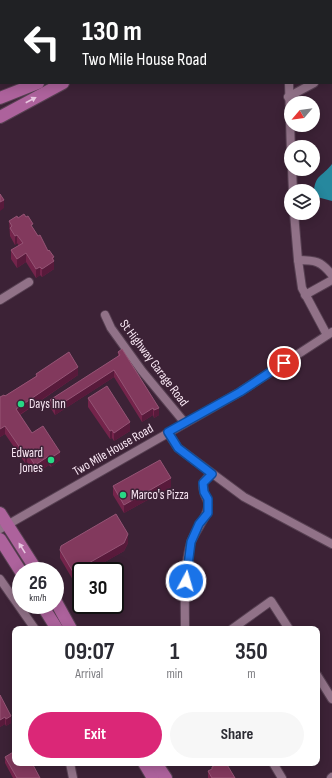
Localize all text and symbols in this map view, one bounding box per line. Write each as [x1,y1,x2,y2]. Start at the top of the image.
text: 130 m [82,15,142,48]
icon: left [16,16,68,68]
text: Two Mile House Road [82,49,207,70]
north arrow [284,96,320,132]
map controls [284,96,320,220]
one-way arrow [25,97,37,103]
button: search [284,140,320,176]
button: layers [284,184,320,220]
street label: St Highway Garage Road [116,316,192,410]
pin [267,346,301,380]
icon: arrive [273,352,295,374]
place label: Days Inn [29,396,66,412]
marker: Days Inn [16,399,26,409]
street label: Two Mile House Road [70,420,156,480]
place label: Edward Jones [11,445,43,476]
marker: Edward Jones [46,455,56,465]
place label: Marco's Pizza [131,487,189,503]
marker: Marco's Pizza [118,490,128,500]
one-way arrow [18,542,26,553]
position arrow [165,560,207,602]
speed limit sign: 30 [72,562,124,614]
text: 26 [29,571,47,595]
text: km/h [29,592,47,604]
text: 09:07 [64,637,114,666]
text: 1 [170,637,179,666]
text: 350 [235,637,268,666]
text: Arrival [75,666,103,682]
text: min [166,666,183,682]
text: m [247,666,256,682]
button: Exit [28,712,162,758]
button: Share [170,712,304,758]

